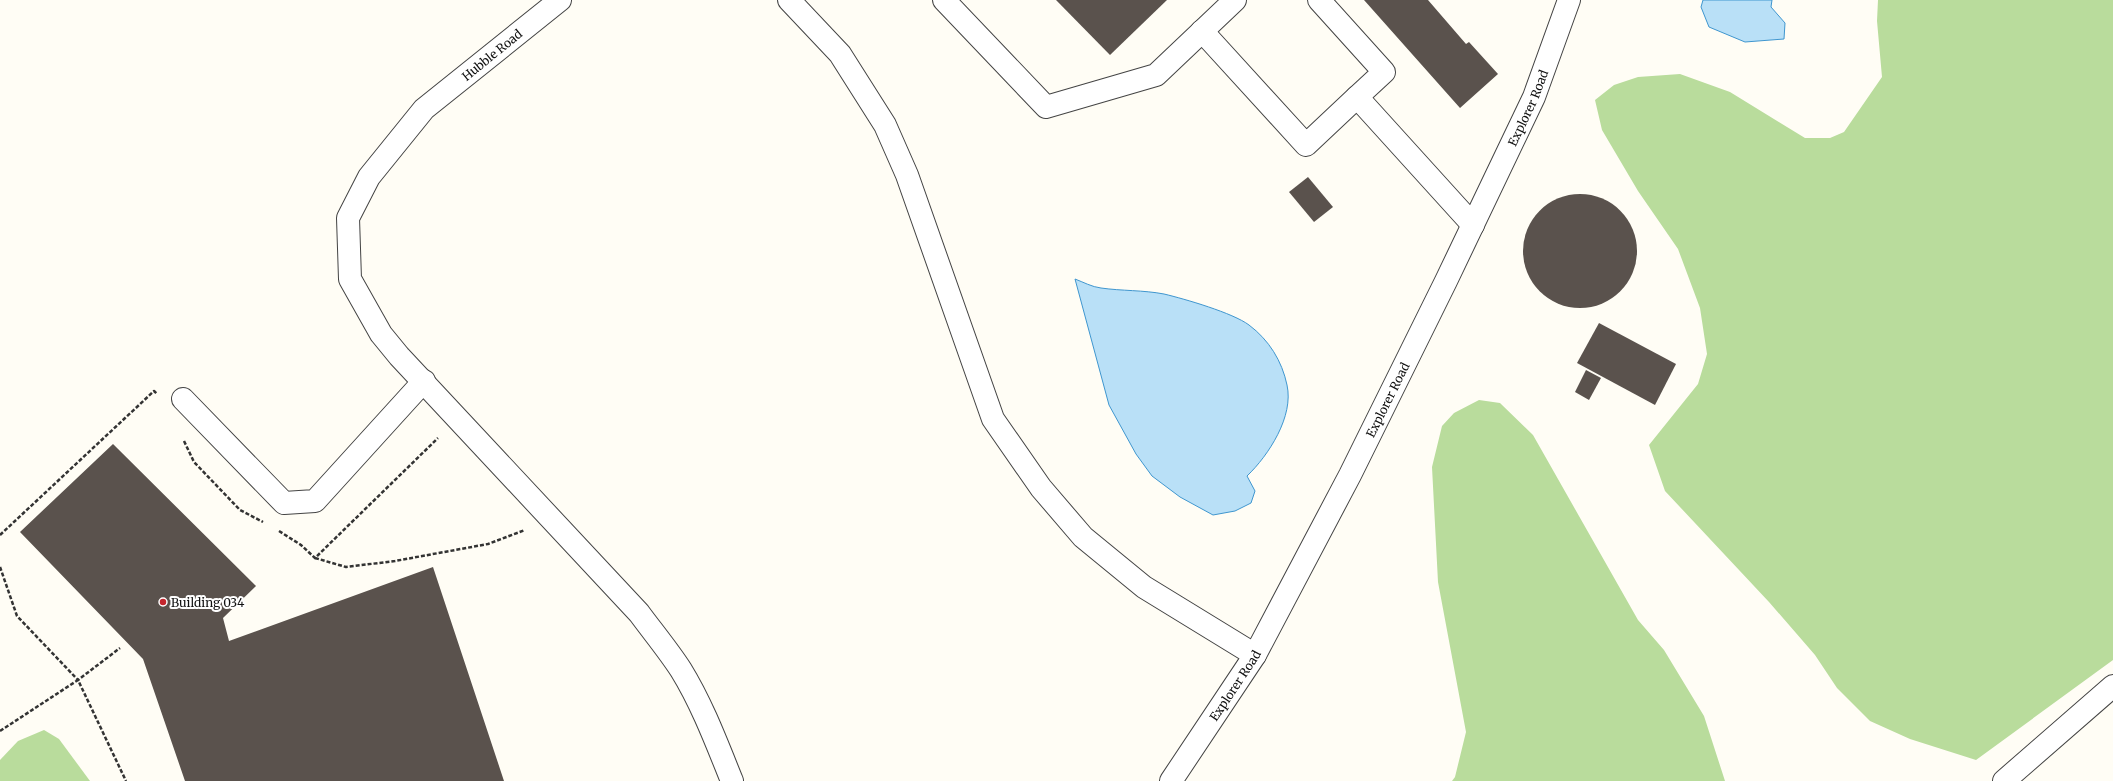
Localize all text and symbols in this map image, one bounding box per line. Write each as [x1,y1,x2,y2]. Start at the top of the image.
street label: Hubble Road [459,26,525,84]
street label: Explorer Road [1504,68,1551,148]
street label: Explorer Road [1362,360,1412,440]
place label: Building 034 [171,595,245,610]
marker: Building 034 [158,597,168,607]
street label: Explorer Road [1206,648,1264,723]

